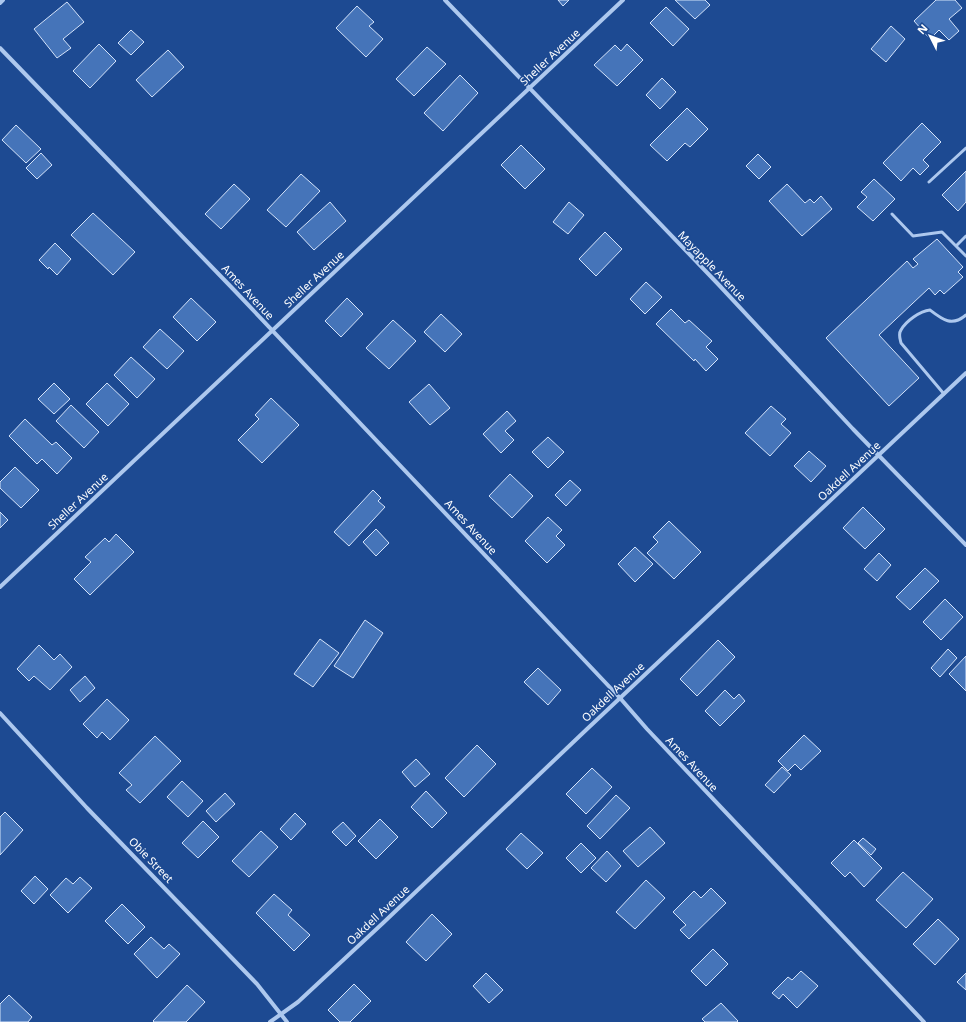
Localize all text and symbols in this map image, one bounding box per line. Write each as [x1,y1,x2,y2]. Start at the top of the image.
north arrow [910,16,950,56]
text: N [914,21,931,37]
street label: Sheller Avenue [516,25,583,88]
street label: Mayapple Avenue [675,227,750,304]
street label: Sheller Avenue [280,247,347,310]
street label: Ames Avenue [219,261,278,322]
street label: Oakdell Avenue [814,438,883,504]
street label: Sheller Avenue [44,469,111,532]
street label: Ames Avenue [442,496,501,557]
street label: Oakdell Avenue [578,659,647,725]
street label: Ames Avenue [663,733,722,794]
street label: Obie Street [126,834,177,886]
street label: Oakdell Avenue [343,882,412,948]

